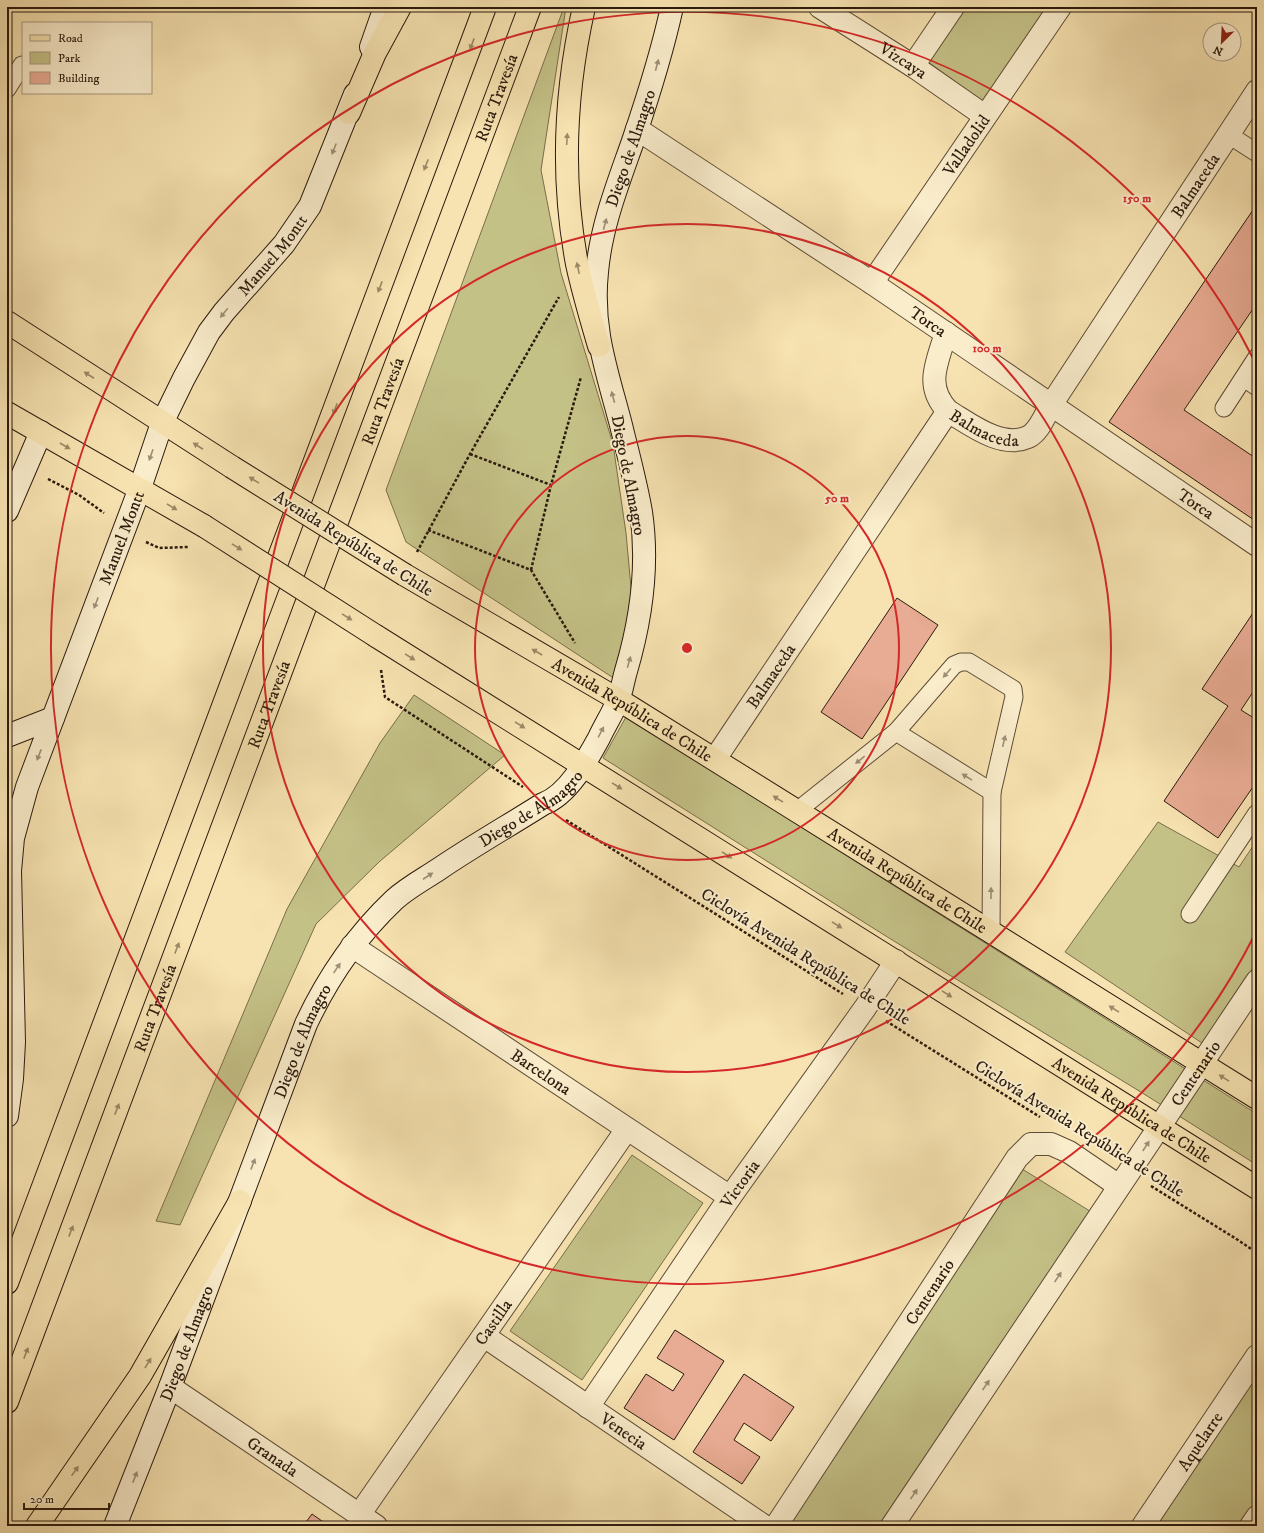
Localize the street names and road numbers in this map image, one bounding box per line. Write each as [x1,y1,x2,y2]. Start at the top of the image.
street label: Vizcaya [874,37,932,85]
street label: Ruta Travesía [470,50,524,145]
street label: Diego de Almagro [601,87,661,210]
street label: Valladolid [938,110,996,181]
street label: Balmaceda [1167,149,1226,223]
street label: Manuel Montt [233,210,313,301]
street label: Torca [905,302,951,343]
street label: Ruta Travesía [357,354,410,448]
street label: Balmaceda [945,405,1020,452]
street label: Diego de Almagro [606,413,650,537]
street label: Torca [1173,484,1219,525]
street label: Avenida República de Chile [270,486,437,602]
street label: Manuel Montt [94,487,150,588]
street label: Balmaceda [742,639,801,713]
street label: Avenida República de Chile [547,653,716,767]
street label: Ruta Travesía [243,657,296,752]
street label: Diego de Almagro [475,766,588,853]
street label: Avenida República de Chile [823,823,991,939]
street label: Ciclovía Avenida República de Chile [697,883,914,1031]
street label: Ruta Travesía [129,960,183,1055]
street label: Diego de Almagro [269,980,337,1102]
street label: Centenario [1166,1037,1226,1111]
street label: Barcelona [506,1044,576,1101]
street label: Avenida República de Chile [1047,1052,1215,1169]
street label: Ciclovía Avenida República de Chile [971,1055,1188,1203]
street label: Victoria [715,1155,765,1213]
street label: Centenario [901,1255,960,1330]
street label: Diego de Almagro [155,1283,219,1405]
street label: Castilla [470,1294,518,1350]
street label: Venecia [595,1408,652,1456]
street label: Aquelarre [1173,1408,1228,1476]
street label: Granada [242,1432,303,1483]

